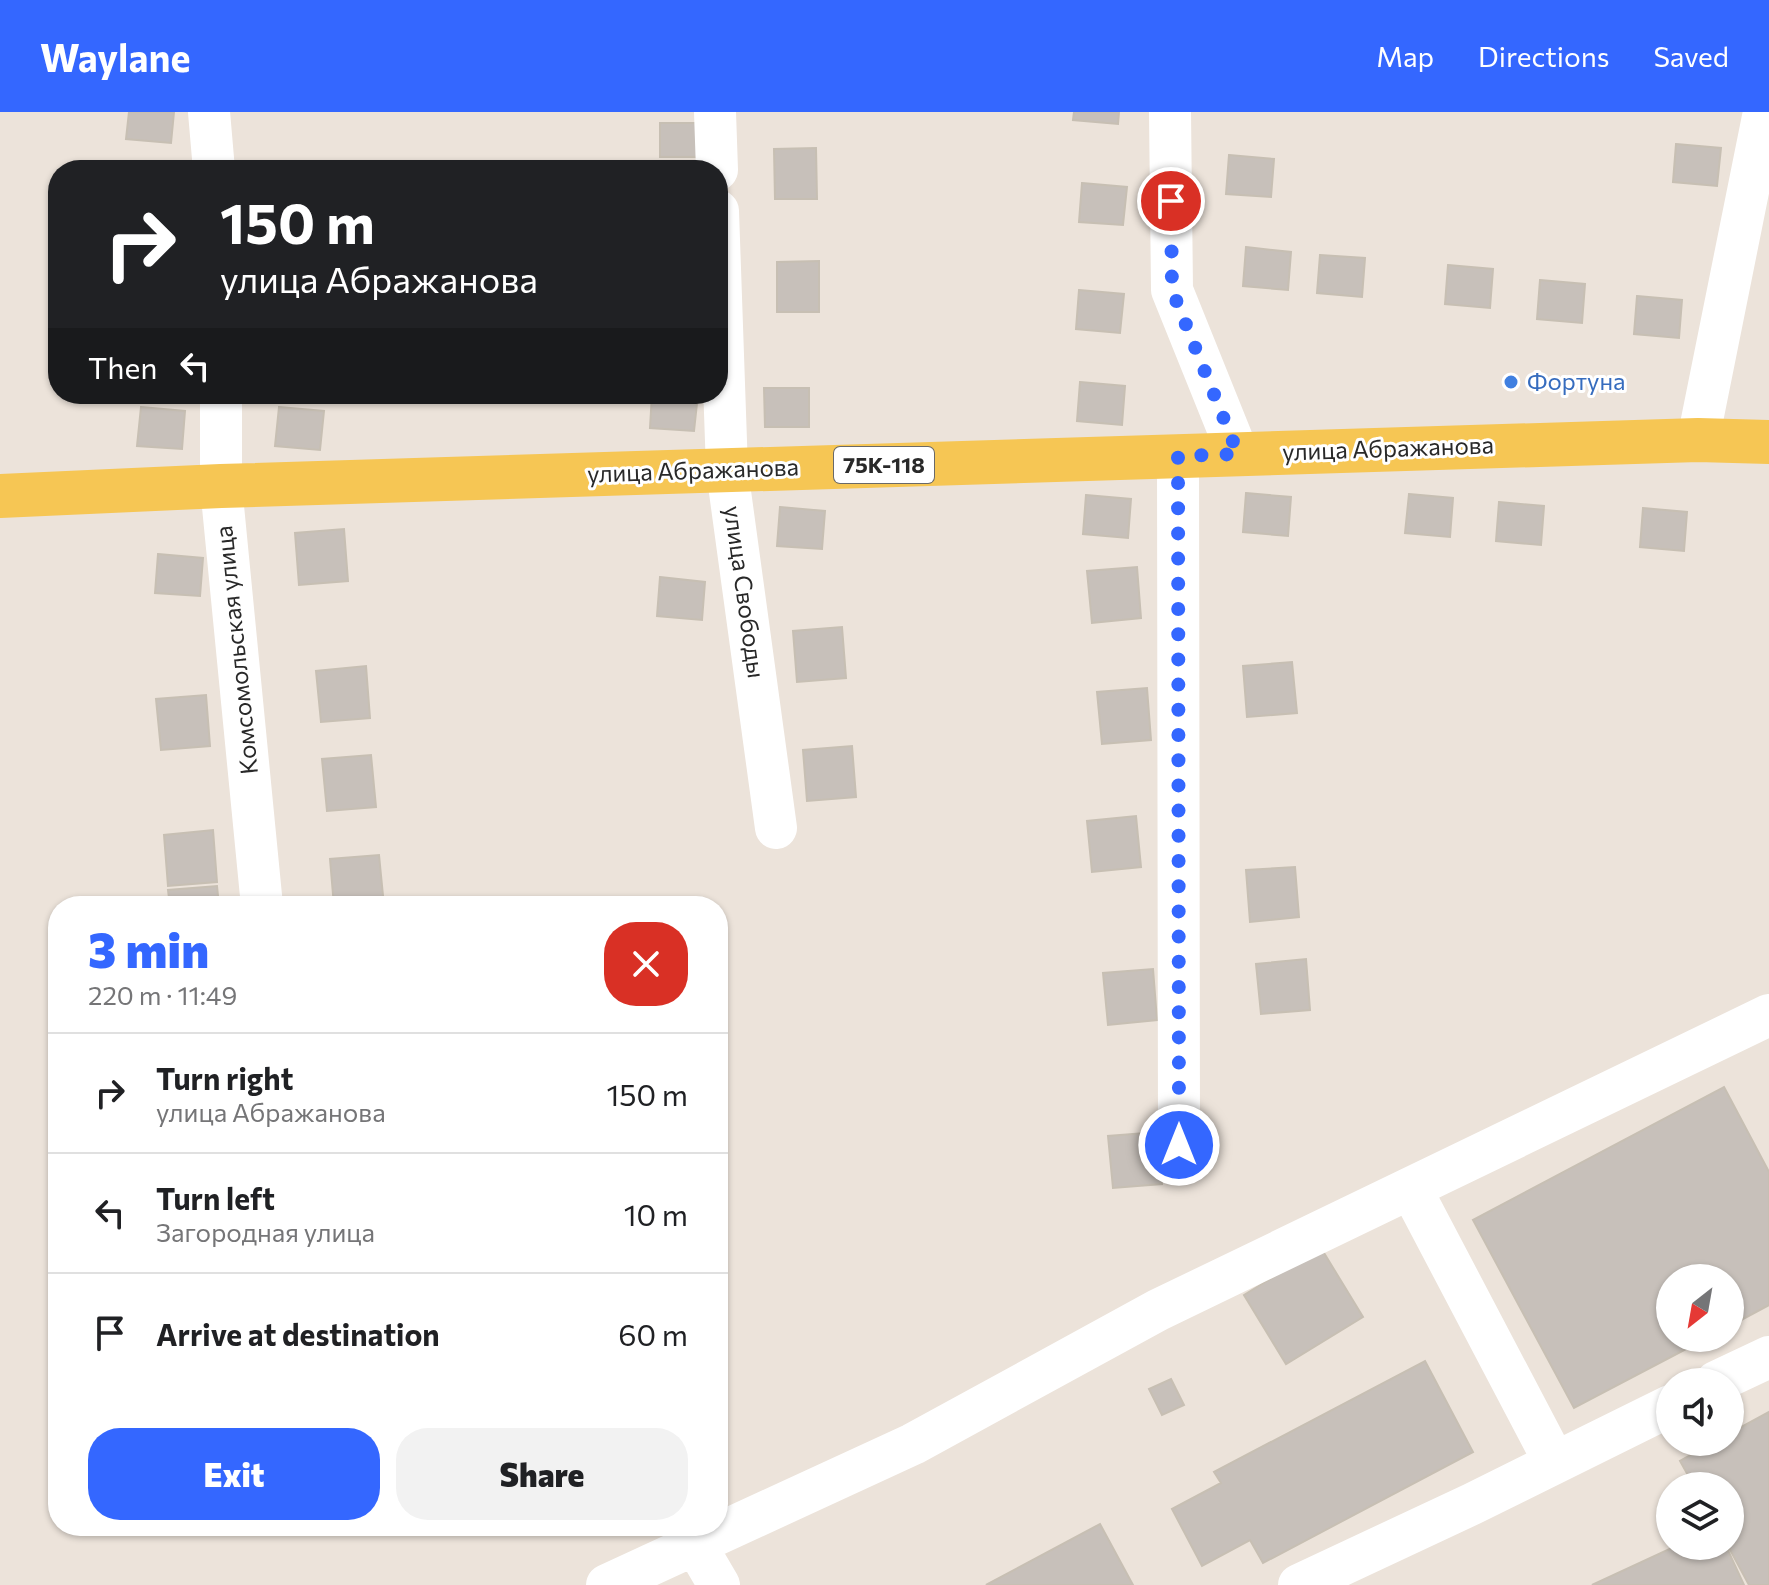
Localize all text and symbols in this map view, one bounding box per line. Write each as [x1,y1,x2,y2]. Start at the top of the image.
text: Waylane [40,33,190,80]
text: Map [1376,39,1434,73]
text: Directions [1478,39,1609,73]
text: Saved [1653,39,1729,73]
pin [1137,167,1205,235]
icon: arrive [1149,179,1193,223]
text: 150 m [220,187,375,256]
icon: right [88,192,192,296]
text: улица Абражанова [220,256,538,300]
icon: left [173,344,217,388]
text: Then [88,348,157,385]
place label: Фортуна [1527,366,1626,395]
marker: Фортуна [1502,373,1520,391]
street label: улица Абражанова [1282,429,1494,466]
road number: 75К-118 [834,447,934,483]
street label: улица Абражанова [587,451,799,488]
street label: улица Свободы [719,504,772,680]
street label: Комсомольская улица [208,524,263,776]
text: 3 min [88,919,209,978]
button: close [604,922,688,1006]
text: 220 m · 11:49 [88,979,237,1010]
text: Turn right [156,1059,293,1096]
icon: right [88,1071,132,1115]
text: 150 m [606,1075,688,1112]
text: улица Абражанова [156,1096,386,1127]
position arrow [1137,1103,1221,1187]
text: Turn left [156,1179,275,1216]
icon: left [88,1191,132,1235]
text: 10 m [624,1195,688,1232]
text: Загородная улица [156,1216,375,1247]
north arrow [1656,1264,1744,1352]
map controls [1656,1264,1744,1560]
icon: arrive [88,1311,132,1355]
text: Arrive at destination [156,1315,440,1352]
text: 60 m [618,1315,688,1352]
button: sound [1656,1368,1744,1456]
button: Exit [88,1428,380,1520]
button: Share [396,1428,688,1520]
button: layers [1656,1472,1744,1560]

